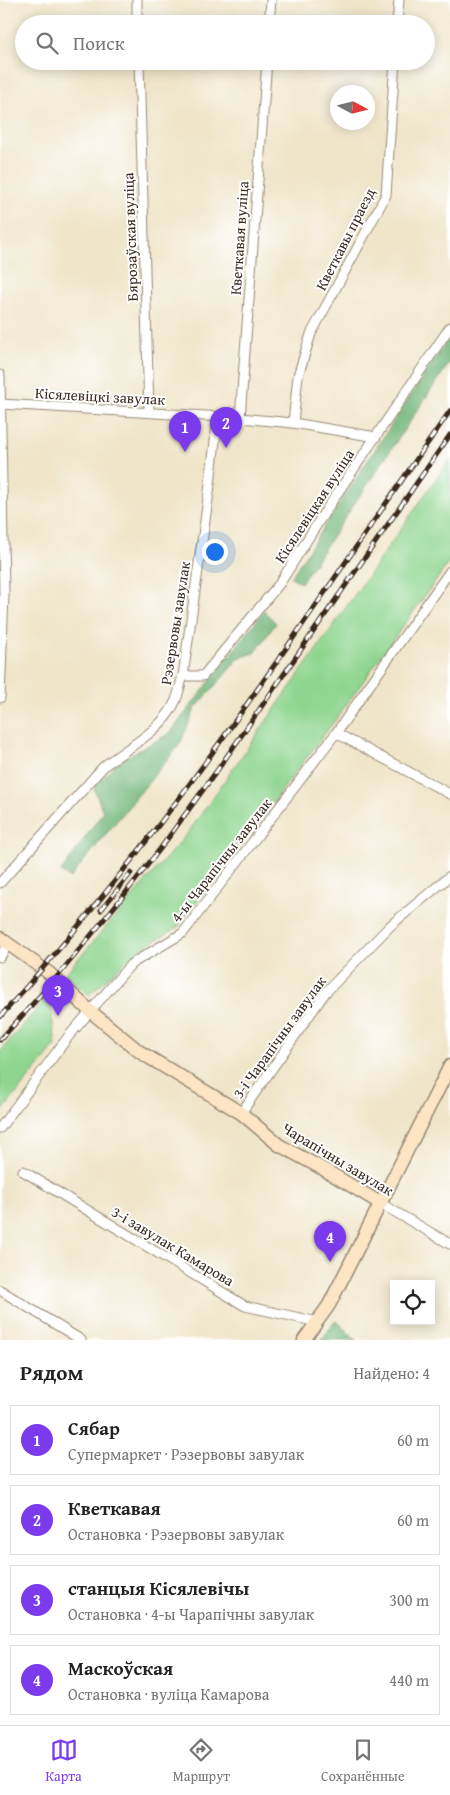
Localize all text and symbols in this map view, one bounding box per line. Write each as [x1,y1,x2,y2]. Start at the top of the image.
search box [15,15,435,70]
icon: search [33,29,61,57]
text: Поиск [73,29,125,57]
north arrow [330,85,375,130]
street label: Бярозаўская вуліца [117,171,143,302]
street label: Кветкавая вуліца [225,179,254,296]
street label: Кветкавы праезд [310,184,380,294]
street label: Кісялевіцкі завулак [34,382,166,410]
pin: 2 [210,407,242,448]
pin: 1 [169,411,201,452]
street label: Кісялевіцкая вуліца [269,444,359,567]
your location [202,539,228,565]
street label: Рэзервовы завулак [155,560,195,686]
street label: 4-ы Чарапічны завулак [166,793,276,927]
street label: 3-і Чарапічны завулак [227,971,331,1102]
pin: 3 [42,975,74,1016]
street label: Чарапічны завулак [278,1117,398,1201]
street label: 3-і завулак Камарова [108,1201,239,1291]
pin: 4 [314,1221,346,1262]
map controls [390,1280,435,1325]
button: locate [390,1280,435,1325]
text: Рядом [20,1357,83,1388]
text: Найдено: 4 [353,1361,430,1385]
text: Сябар [68,1414,120,1442]
text: 1 [33,1428,41,1452]
text: 60 m [397,1428,429,1452]
text: Супермаркет · Рэзервовы завулак [68,1442,304,1466]
text: Кветкавая [68,1494,161,1522]
text: 2 [33,1508,41,1532]
text: 60 m [397,1508,429,1532]
text: Остановка · Рэзервовы завулак [68,1522,284,1546]
text: станцыя Кісялевічы [68,1574,249,1602]
text: 3 [33,1588,41,1612]
text: 300 m [389,1588,429,1612]
text: Остановка · 4-ы Чарапічны завулак [68,1602,314,1626]
text: Маскоўская [68,1654,173,1682]
text: 4 [33,1668,41,1692]
text: 440 m [389,1668,429,1692]
text: Остановка · вуліца Камарова [68,1682,269,1706]
tab: Карта [46,1736,82,1786]
tab: Маршрут [173,1736,230,1786]
tab: Сохранённые [321,1736,404,1786]

